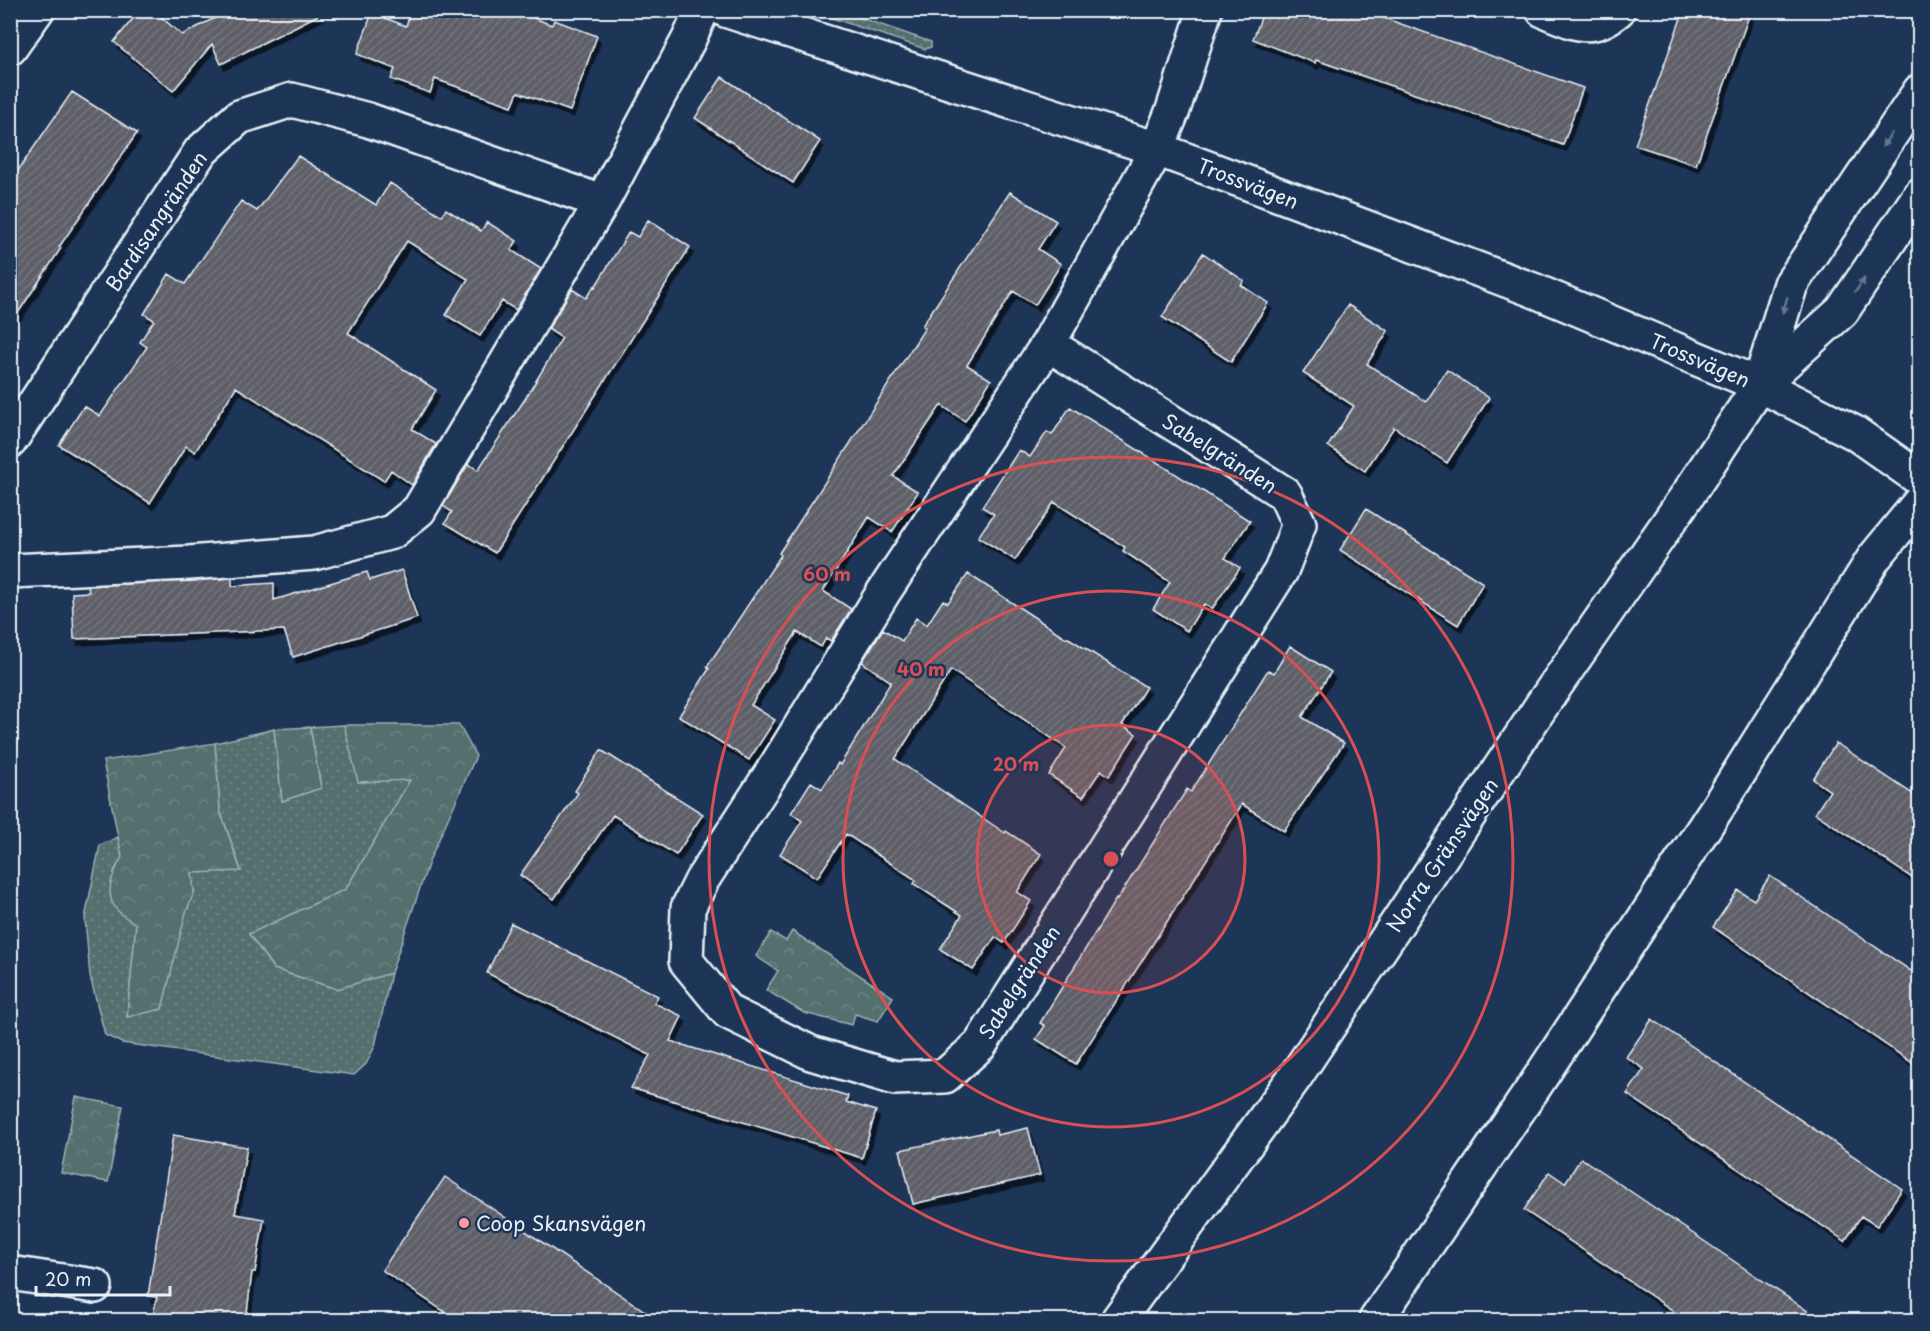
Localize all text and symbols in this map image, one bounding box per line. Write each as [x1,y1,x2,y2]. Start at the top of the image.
one-way arrow [1881,131,1893,147]
street label: Bardisangränden [98,145,214,297]
street label: Trossvägen [1193,150,1303,216]
one-way arrow [1854,277,1866,293]
one-way arrow [1780,296,1789,314]
street label: Trossvägen [1645,325,1755,395]
street label: Sabelgränden [1157,406,1283,500]
text: 60 m [803,560,851,587]
text: 40 m [897,655,945,682]
text: 20 m [993,750,1039,777]
street label: Norra Gränsvägen [1379,772,1505,938]
centre of rings [1101,849,1121,869]
street label: Sabelgränden [971,919,1067,1045]
place label: Coop Skansvägen [476,1208,646,1238]
marker: Coop Skansvägen [457,1216,471,1230]
scale bar [36,1259,170,1297]
text: 20 m [45,1265,91,1292]

